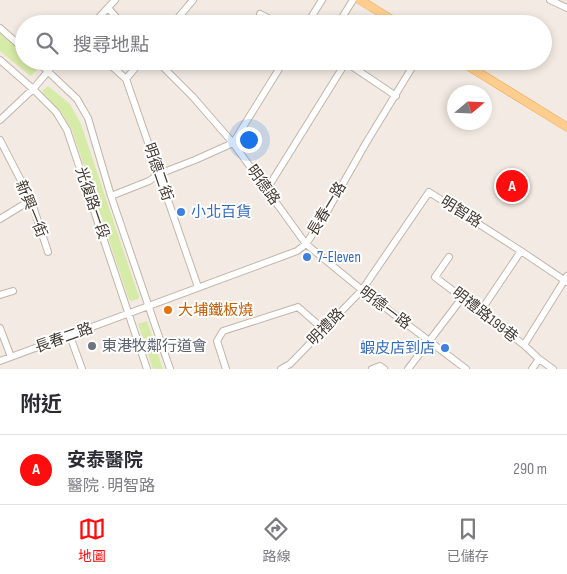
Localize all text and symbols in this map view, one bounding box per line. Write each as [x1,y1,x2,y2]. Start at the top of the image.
search box [15,15,552,70]
icon: search [33,29,61,57]
text: 搜尋地點 [73,34,149,57]
north arrow [447,85,492,130]
your location [236,127,262,153]
street label: 明德二街 [139,141,177,203]
street label: 明德路 [242,161,284,209]
street label: 光復路一段 [71,164,113,242]
pin: A [496,167,528,205]
street label: 新興一街 [11,178,51,240]
street label: 長春一路 [303,178,351,240]
street label: 明智路 [437,192,485,232]
place label: 小北百貨 [191,203,251,222]
marker: 小北百貨 [175,206,187,218]
place label: 7-Eleven [317,248,361,267]
marker: 7-Eleven [301,251,313,263]
street label: 明德一路 [355,282,415,334]
street label: 明禮路199巷 [448,283,522,347]
place label: 大埔鐵板燒 [178,301,253,320]
marker: 大埔鐵板燒 [162,304,174,316]
street label: 明禮路 [304,304,348,350]
street label: 長春二路 [33,319,95,357]
place label: 東港牧鄰行道會 [102,337,207,356]
place label: 蝦皮店到店 [360,339,435,358]
marker: 東港牧鄰行道會 [86,340,98,352]
marker: 蝦皮店到店 [439,342,451,354]
text: 附近 [20,392,62,417]
text: 安泰醫院 [67,449,143,472]
text: A [32,460,40,479]
text: 290 m [513,460,547,479]
text: 醫院 · 明智路 [67,477,155,496]
tab: 地圖 [78,515,106,565]
tab: 路線 [262,515,290,565]
tab: 已儲存 [447,515,489,565]

